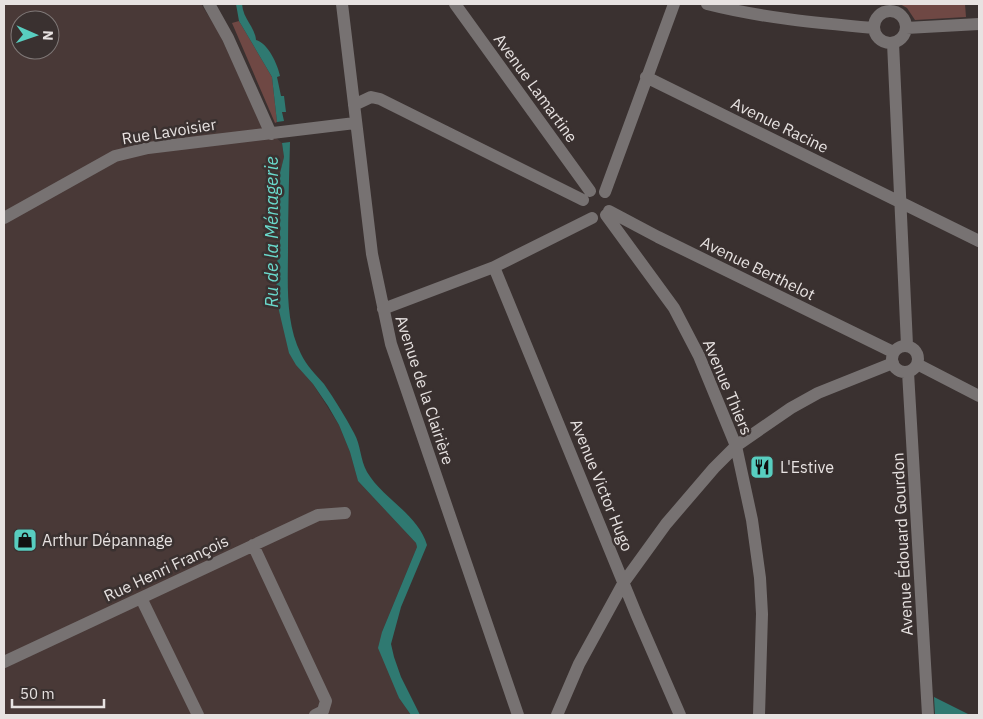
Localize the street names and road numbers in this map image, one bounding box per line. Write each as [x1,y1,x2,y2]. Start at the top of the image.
street label: Avenue Lamartine [490,30,582,147]
street label: Avenue Racine [728,93,832,157]
street label: Rue Lavoisier [120,114,218,148]
street label: Avenue Berthelot [698,232,818,304]
street label: Avenue de la Clairière [391,313,459,467]
street label: Avenue Thiers [699,336,757,438]
street label: Avenue Victor Hugo [566,416,638,554]
street label: Avenue Édouard Gourdon [886,452,917,636]
street label: Rue Henri François [100,530,232,606]

